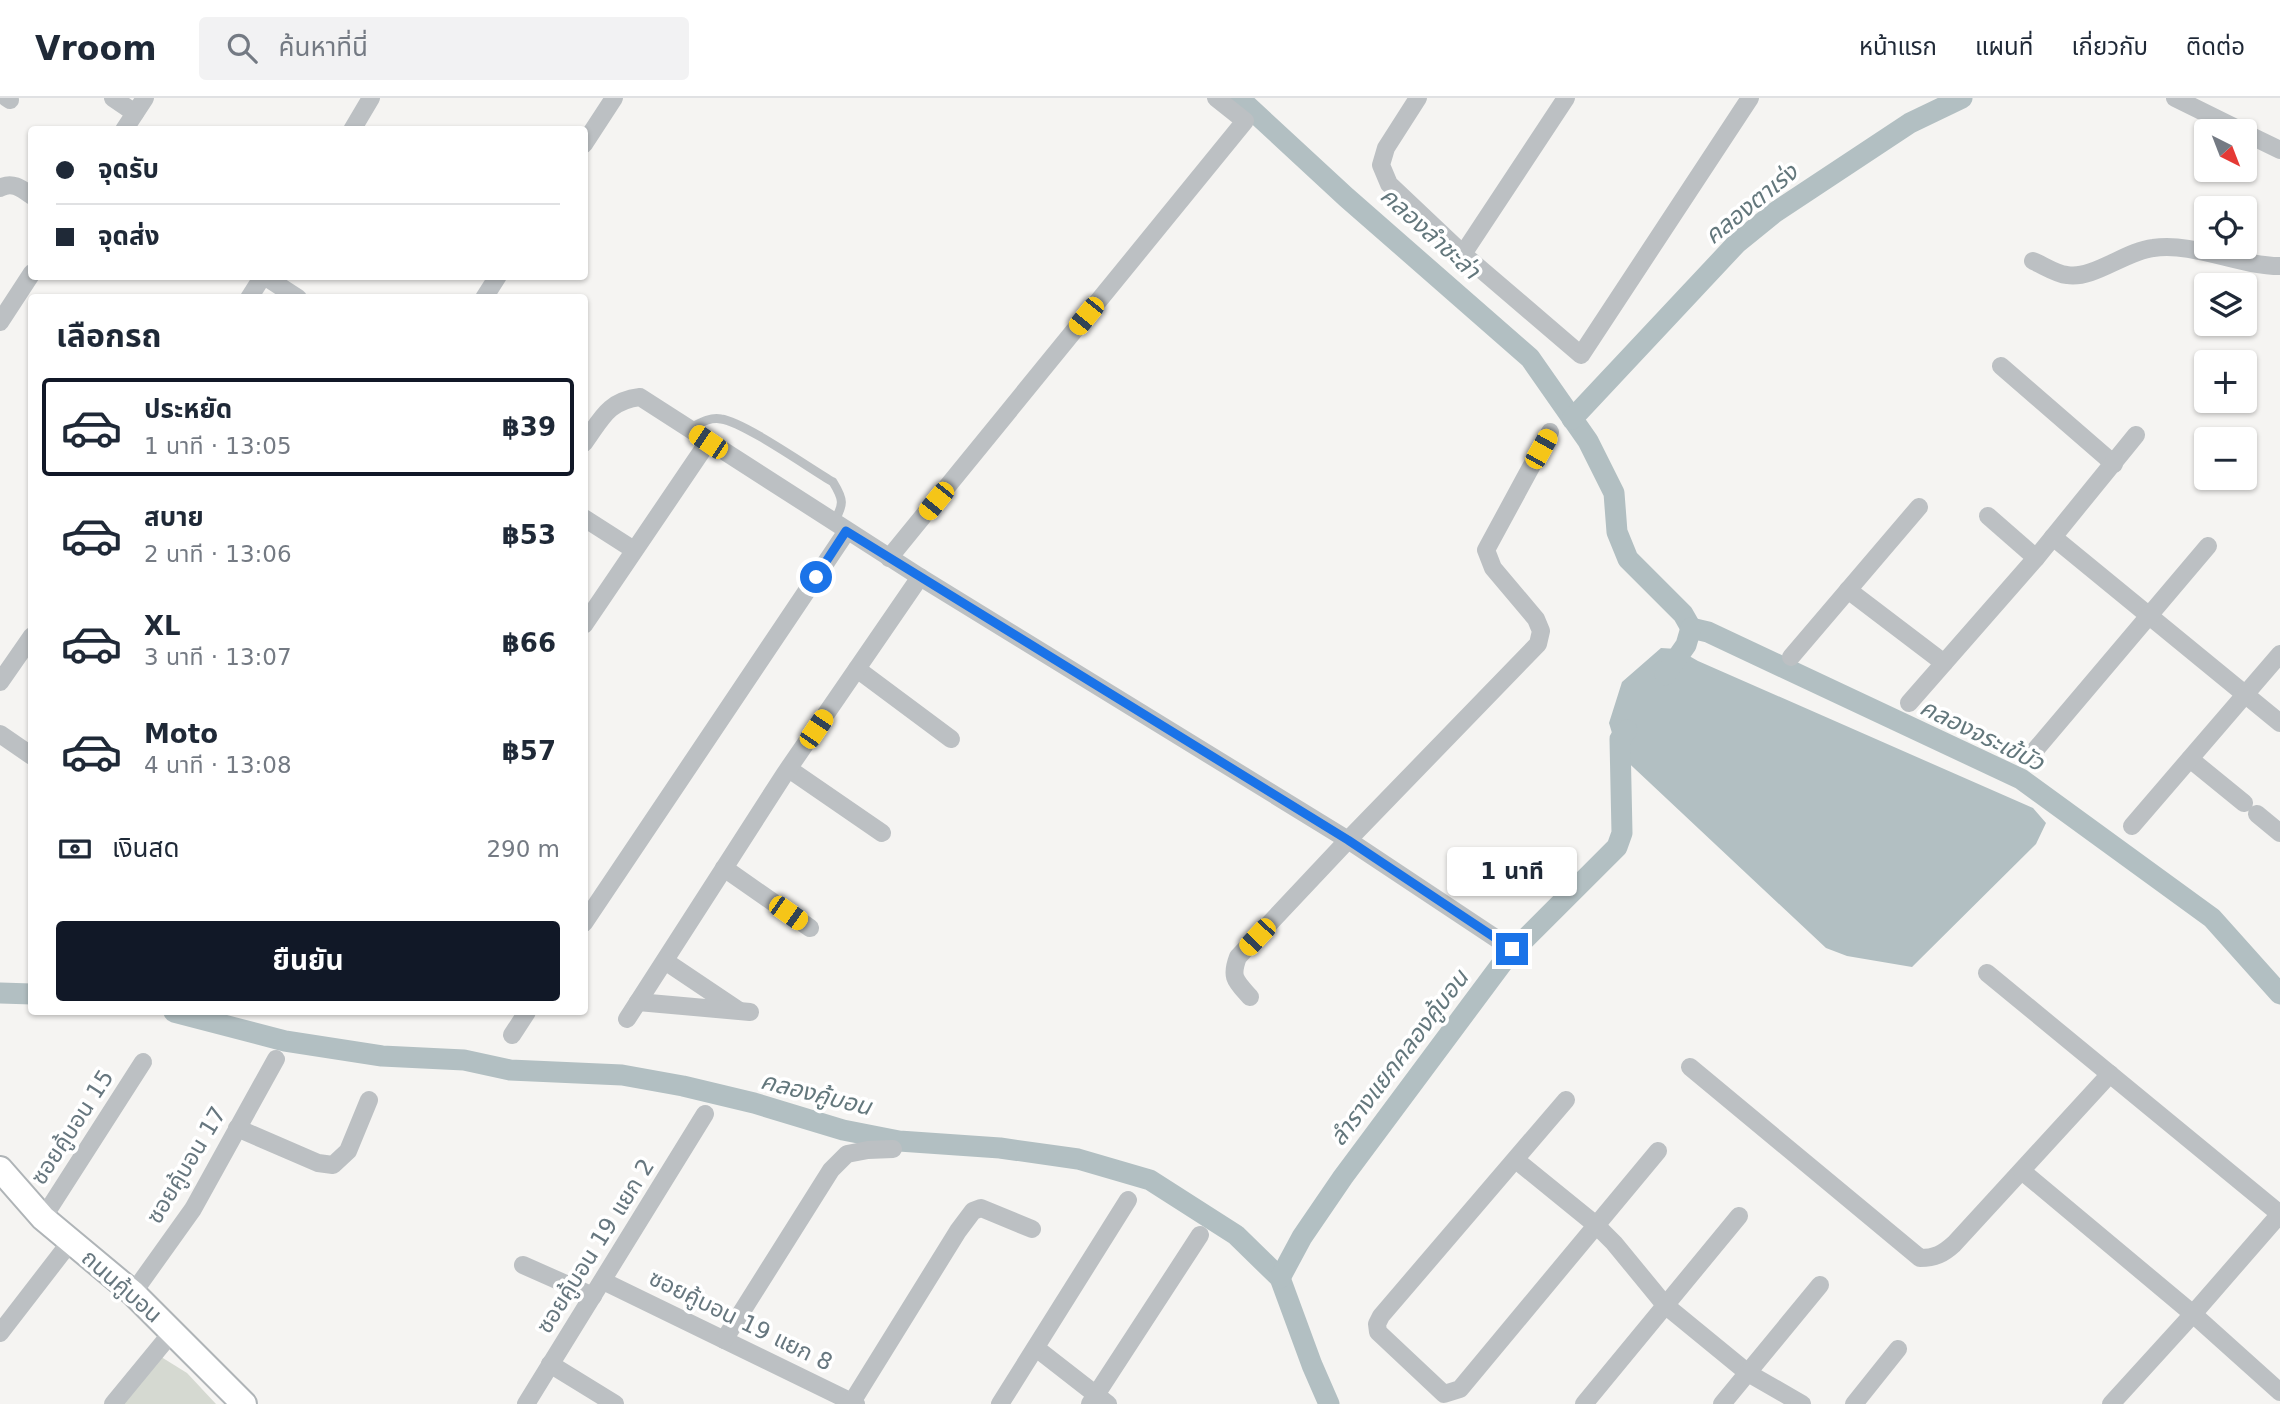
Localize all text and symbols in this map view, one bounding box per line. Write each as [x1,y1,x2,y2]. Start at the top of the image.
search box [199,17,689,80]
text: Vroom [35,29,157,68]
icon: search [223,29,261,67]
text: ค้นหาที่นี่ [279,32,368,62]
text: หน้าแรก [1859,33,1937,61]
text: แผนที่ [1975,33,2033,61]
text: เกี่ยวกับ [2071,33,2148,61]
text: ติดต่อ [2186,33,2245,61]
north arrow [2194,119,2258,182]
map controls [2194,119,2257,490]
text: จุดรับ [98,154,159,184]
water label: คลองตาเร่ง [1699,157,1804,250]
water label: คลองลำชะล่า [1375,181,1486,285]
button: locate [2194,196,2257,259]
text: จุดส่ง [98,221,160,251]
button: layers [2194,273,2257,336]
car [1065,293,1108,339]
text: เลือกรถ [56,317,161,355]
button: + [2194,350,2257,413]
text: ประหยัด [144,394,232,424]
icon: car [60,396,123,459]
text: ฿39 [502,412,556,442]
car [685,422,732,462]
car [1522,426,1561,472]
button: − [2194,427,2257,490]
text: 1 นาที · 13:05 [144,433,292,459]
car [915,478,958,524]
text: สบาย [144,502,204,532]
icon: car [60,504,123,567]
text: ฿53 [502,520,556,550]
text: 2 นาที · 13:06 [144,541,292,567]
route start [800,561,832,593]
text: XL [144,611,181,641]
icon: car [60,612,123,675]
text: ฿66 [502,628,556,658]
text: 3 นาที · 13:07 [144,644,292,670]
water label: คลองจระเข้บัว [1916,693,2049,777]
car [796,706,837,752]
text: Moto [144,719,218,749]
icon: car [60,720,123,783]
text: ฿57 [502,736,556,766]
text: 4 นาที · 13:08 [144,752,292,778]
icon: cash [56,830,94,868]
text: เงินสด [112,833,179,863]
text: 290 m [486,836,560,862]
callout: 1 นาที [1447,848,1577,896]
text: 1 นาที [1480,858,1544,884]
car [765,892,812,934]
car [1235,914,1280,960]
button: ยืนยัน [56,921,560,1001]
route end [1496,933,1528,965]
water label: ลำรางแยกคลองคู้บอน [1324,964,1476,1152]
street label: ซอยคู้บอน 15 [25,1065,120,1190]
water label: คลองคู้บอน [758,1067,875,1123]
street label: ซอยคู้บอน 17 [141,1102,233,1229]
street label: ซอยคู้บอน 19 แยก 2 [531,1154,661,1339]
street label: ถนนคู้บอน [75,1244,167,1329]
street label: ซอยคู้บอน 19 แยก 8 [644,1264,837,1377]

